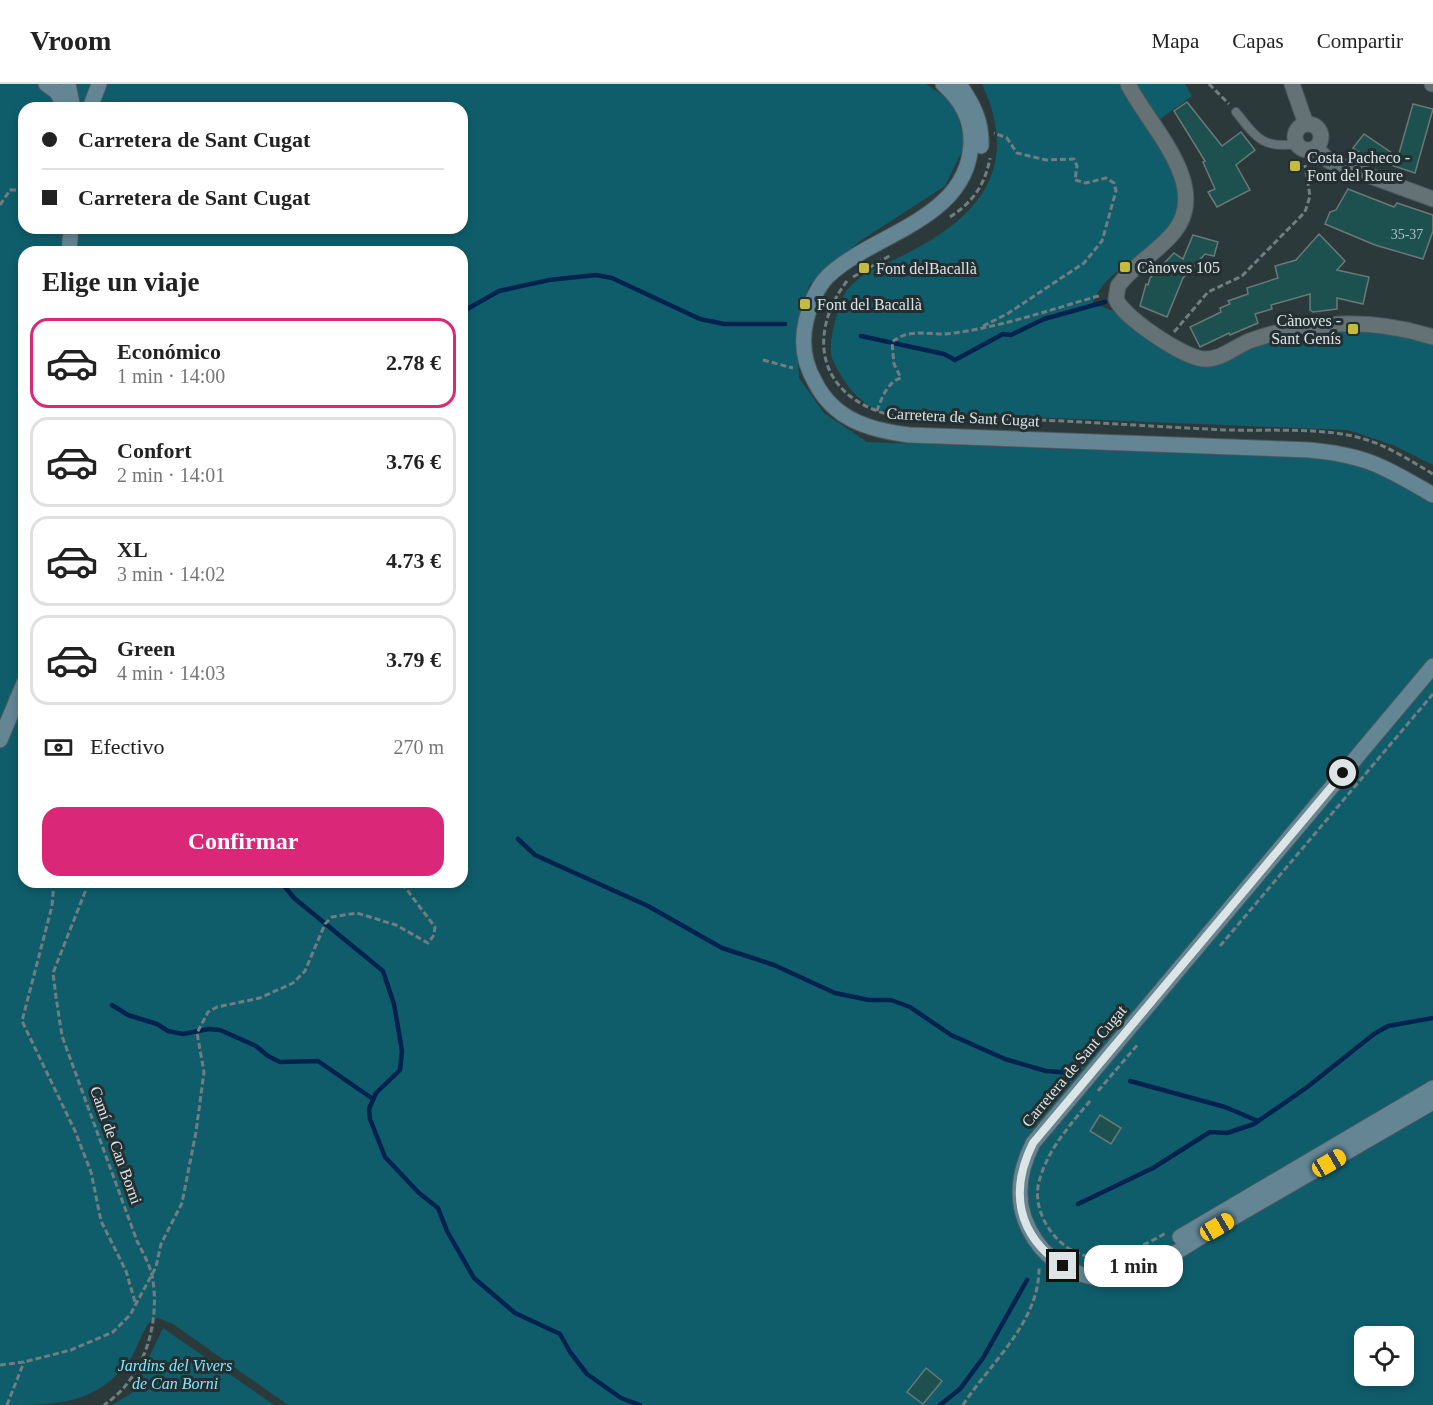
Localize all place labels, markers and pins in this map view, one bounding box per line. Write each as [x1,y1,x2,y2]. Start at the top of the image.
place label: Costa Pacheco - Font del Roure [1307,149,1410,184]
marker: Costa Pacheco - Font del Roure [1288,159,1302,173]
place label: Cànoves 105 [1137,259,1220,276]
place label: Font delBacallà [876,260,977,277]
marker: Cànoves 105 [1118,260,1132,274]
marker: Font delBacallà [857,261,871,275]
place label: Font del Bacallà [817,296,922,313]
marker: Font del Bacallà [798,297,812,311]
place label: Cànoves - Sant Genís [1271,312,1341,347]
marker: Cànoves - Sant Genís [1346,322,1360,336]

